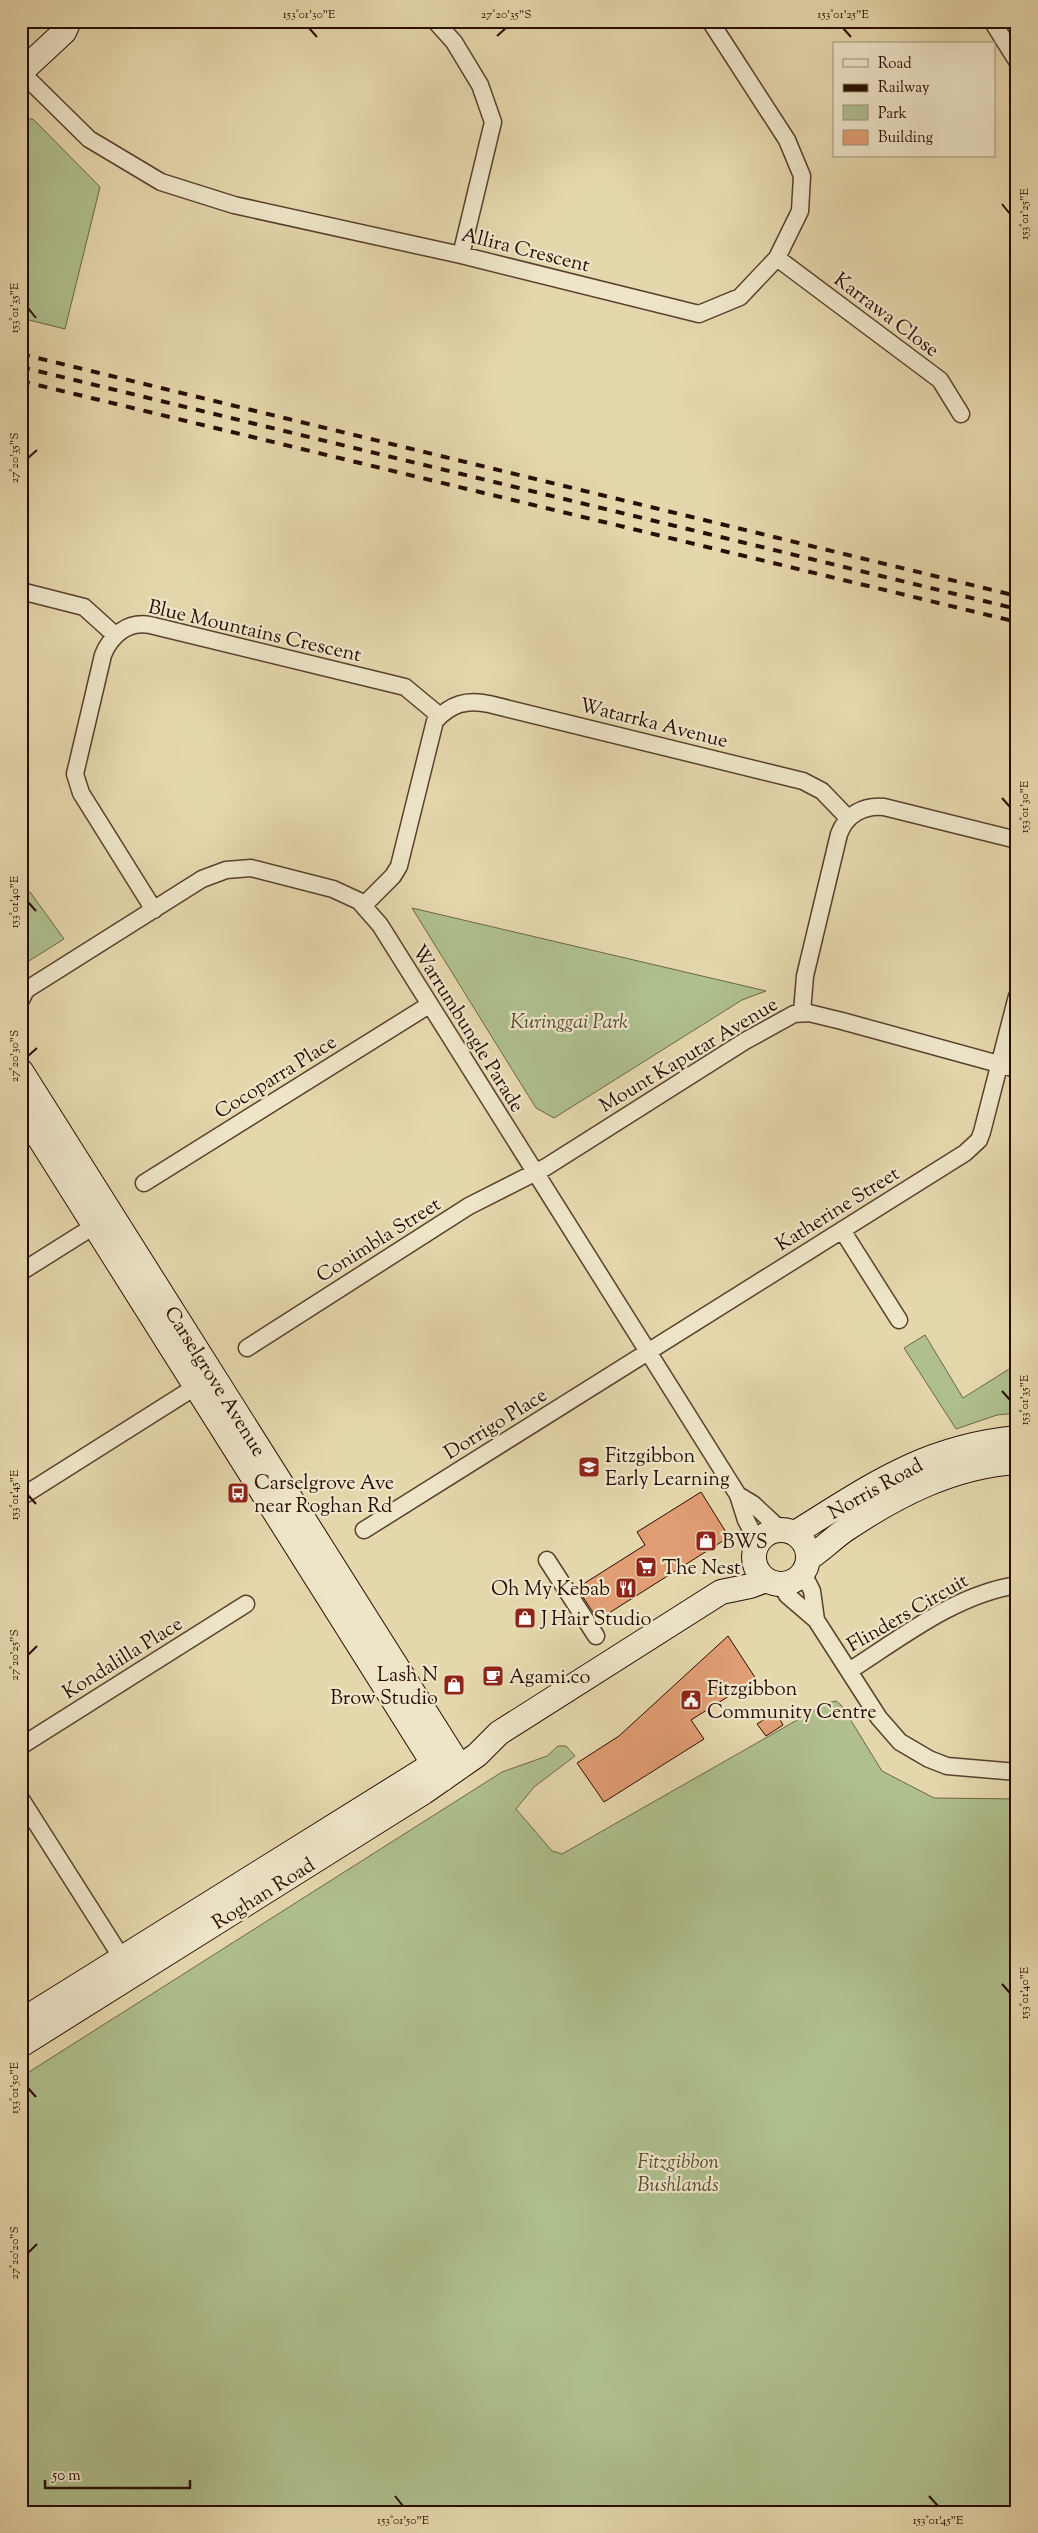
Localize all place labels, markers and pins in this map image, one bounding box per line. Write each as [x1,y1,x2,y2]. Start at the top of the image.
place label: Fitzgibbon Early Learning [605,1443,730,1495]
school or university icon: Fitzgibbon Early Learning [577,1455,601,1479]
place label: Carselgrove Ave near Roghan Rd [254,1470,394,1522]
bus stop icon: Carselgrove Ave near Roghan Rd [226,1481,250,1505]
shop icon: BWS [694,1529,718,1553]
place label: BWS [722,1529,768,1558]
supermarket icon: The Nest [634,1555,658,1579]
place label: The Nest [662,1555,741,1584]
place label: Oh My Kebab [491,1576,610,1605]
restaurant icon: Oh My Kebab [614,1576,638,1600]
shop icon: J Hair Studio [513,1606,537,1630]
place label: J Hair Studio [540,1606,652,1635]
place label: Lash N Brow Studio [330,1662,438,1714]
cafe icon: Agami.co [481,1664,505,1688]
place label: Agami.co [509,1664,591,1693]
shop icon: Lash N Brow Studio [442,1673,466,1697]
place label: Fitzgibbon Community Centre [707,1676,877,1728]
public building icon: Fitzgibbon Community Centre [679,1688,703,1712]

